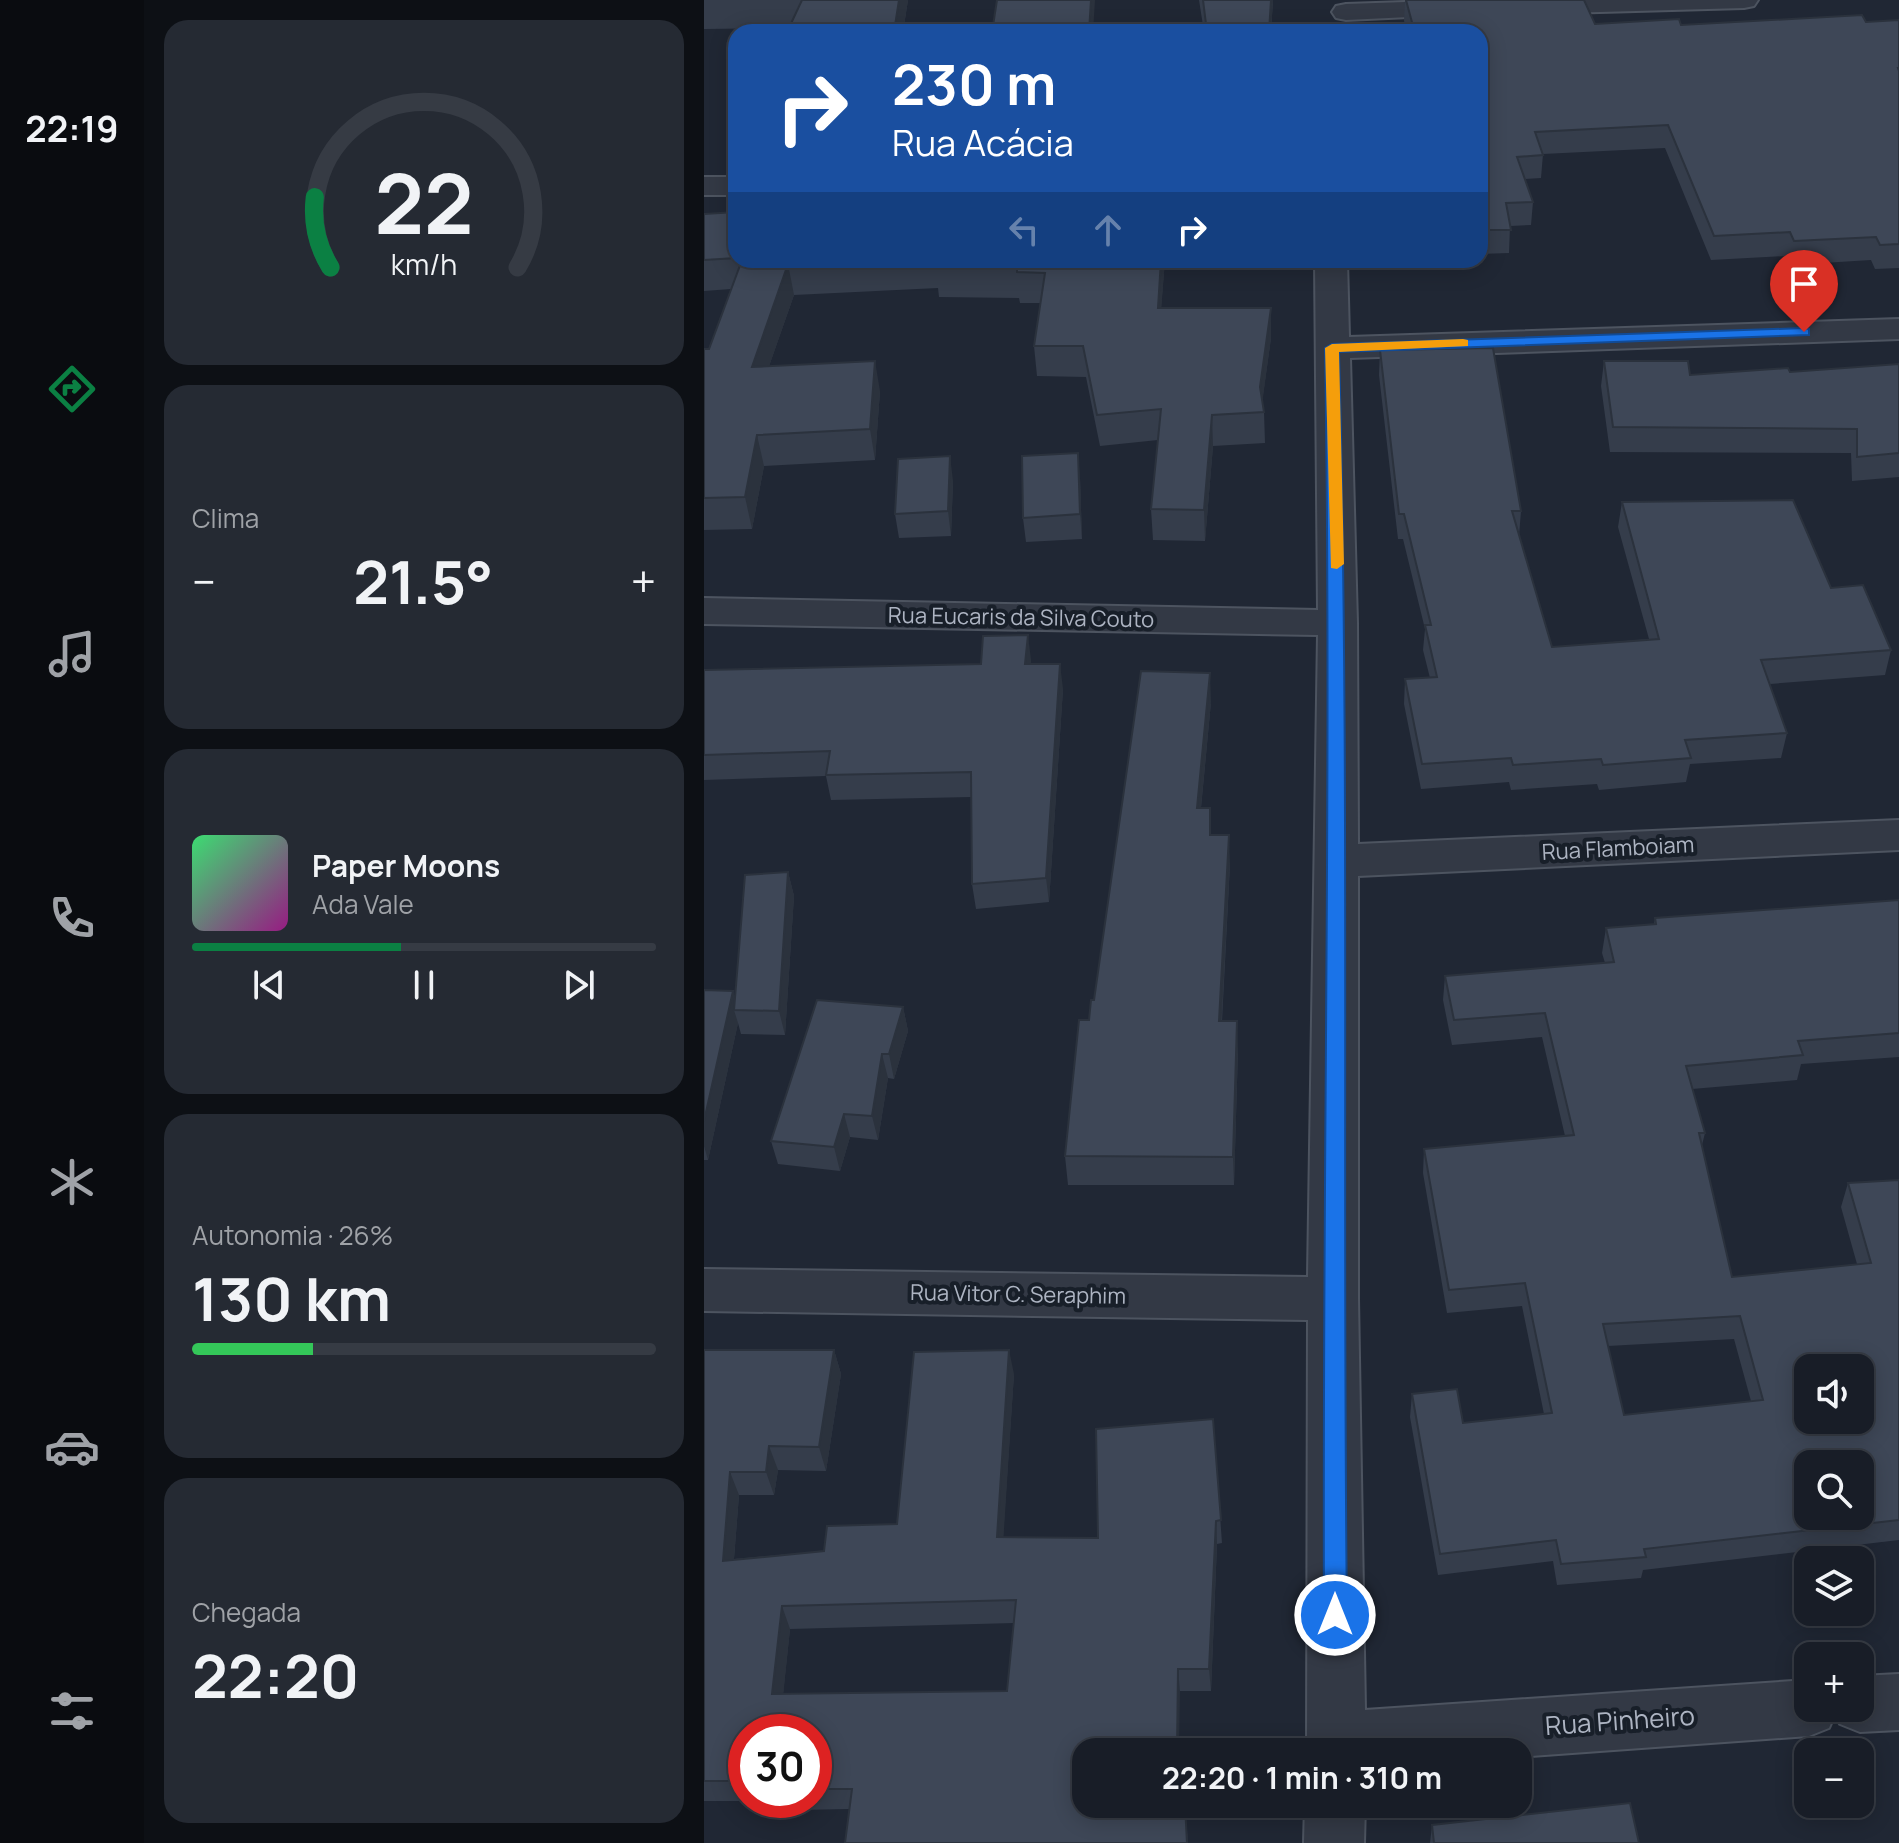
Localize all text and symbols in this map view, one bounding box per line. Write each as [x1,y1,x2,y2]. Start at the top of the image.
text: 230 m [892,45,1056,122]
icon: right [760,56,864,160]
text: 22:19 [25,104,119,153]
text: Rua Acácia [892,118,1074,167]
text: 22 [374,145,474,259]
icon: left [1002,208,1046,252]
icon: ahead [1086,208,1130,252]
icon: right [1170,208,1214,252]
text: km/h [391,245,457,284]
pin [1770,250,1838,332]
icon: arrive [1782,262,1826,306]
icon: directions [44,361,100,417]
text: Clima [192,500,259,536]
text: 21.5° [353,540,493,622]
text: − [192,551,216,611]
text: + [631,551,656,611]
street label: Rua Eucaris da Silva Couto [888,600,1154,634]
icon: music [44,626,100,682]
street label: Rua Flamboiam [1541,829,1695,867]
text: Paper Moons [312,845,500,886]
text: Ada Vale [312,886,414,922]
icon: phone [44,890,100,946]
icon: previous [247,963,291,1007]
icon: pause [402,963,446,1007]
icon: next [557,963,601,1007]
icon: climate [44,1154,100,1210]
text: Autonomia · 26% [192,1217,393,1253]
text: 130 km [192,1257,391,1339]
street label: Rua Vitor C. Seraphim [910,1277,1126,1311]
map controls [1794,1354,1874,1818]
button: sound [1794,1354,1874,1434]
icon: car [44,1419,100,1475]
button: search [1794,1450,1874,1530]
button: layers [1794,1546,1874,1626]
position arrow [1293,1573,1377,1657]
text: Chegada [192,1594,301,1630]
text: 22:20 [192,1634,359,1716]
button: + [1794,1642,1874,1722]
icon: filters [44,1683,100,1739]
street label: Rua Pinheiro [1544,1697,1696,1743]
speed limit sign: 30 [728,1714,832,1818]
button: − [1794,1738,1874,1818]
text: 22:20 · 1 min · 310 m [1162,1757,1442,1798]

